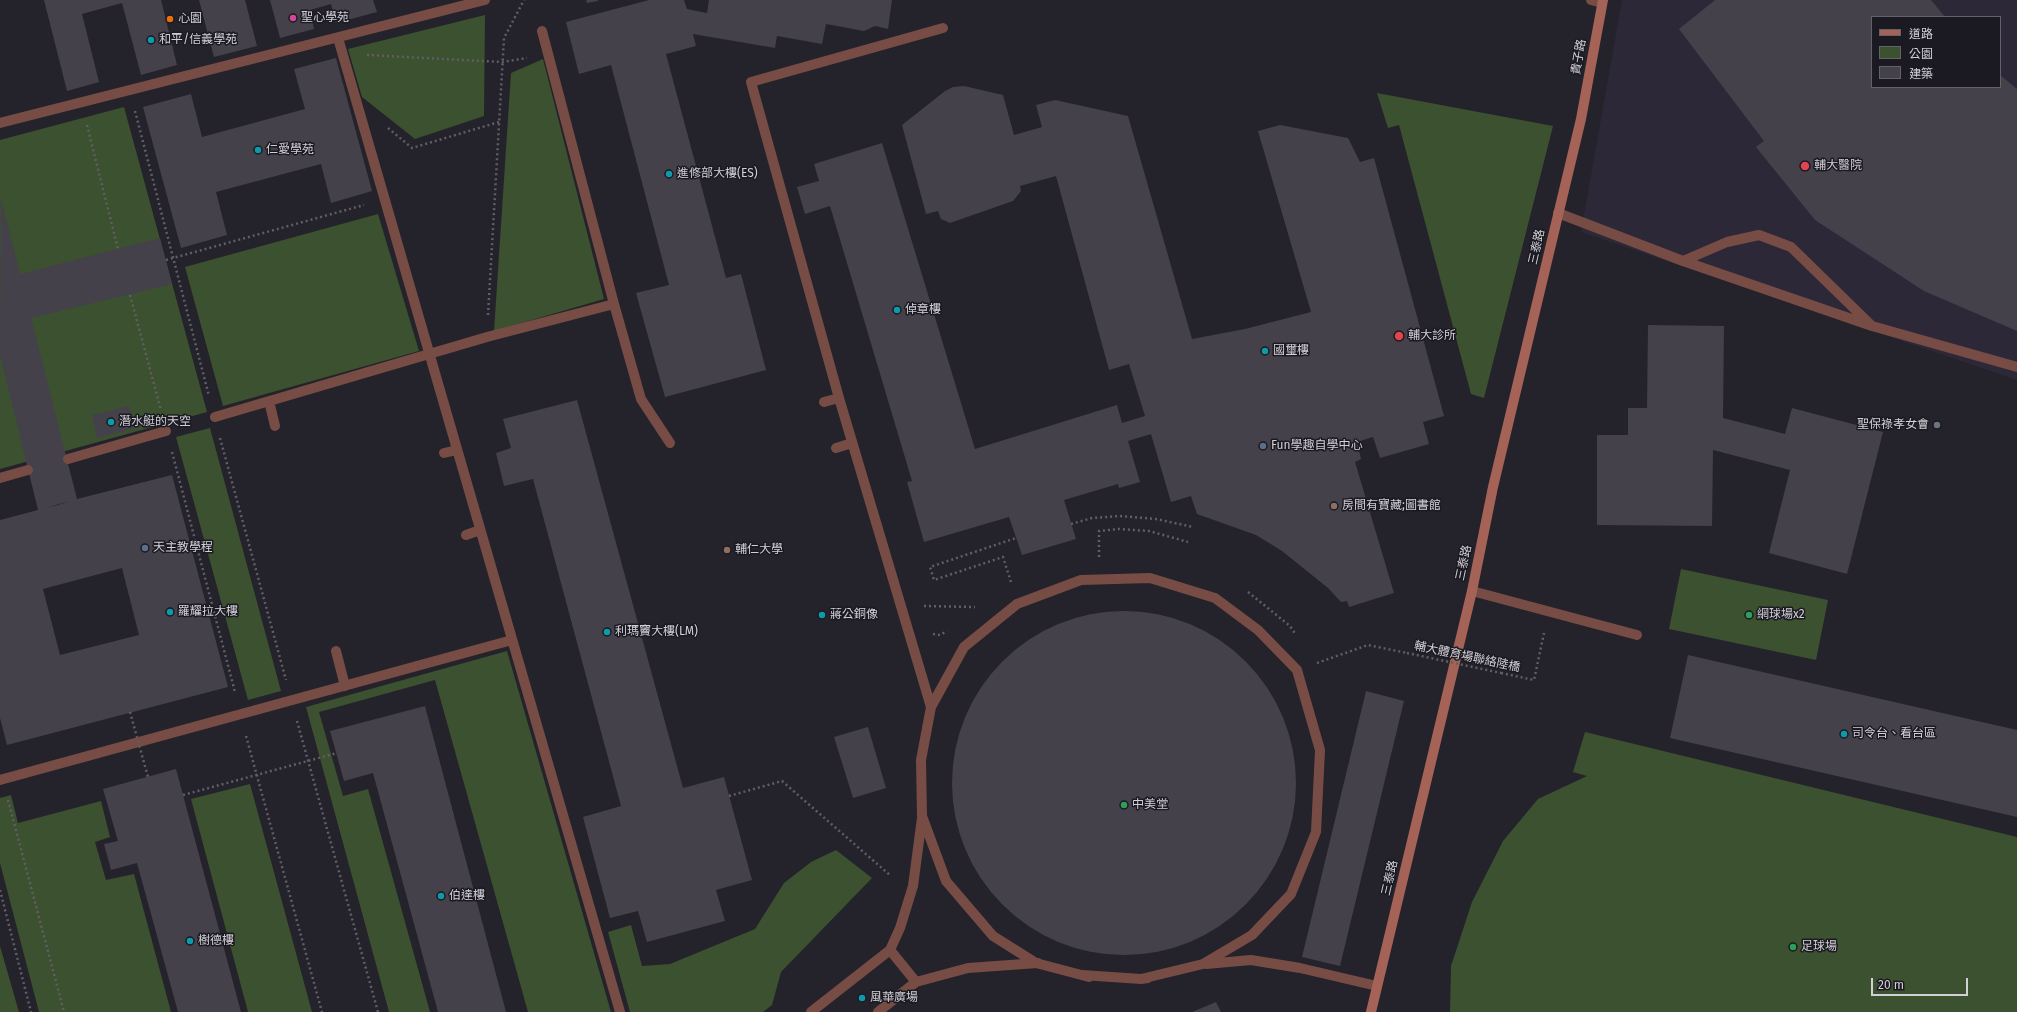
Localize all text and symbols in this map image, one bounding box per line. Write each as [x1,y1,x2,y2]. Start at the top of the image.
place label: 聖心學苑 [301,11,349,25]
place label: 心園 [178,12,202,26]
marker: 聖心學苑 [288,13,298,23]
marker: 心園 [165,14,175,24]
legend [1871,16,2001,88]
text: 道路 [1909,27,1933,41]
place label: 和平/信義學苑 [159,33,237,47]
marker: 和平/信義學苑 [146,35,156,45]
street label: 貴子路 [1569,38,1589,76]
text: 公園 [1909,47,1933,61]
text: 建築 [1909,67,1933,81]
place label: 仁愛學苑 [266,143,314,157]
marker: 仁愛學苑 [253,145,263,155]
place label: 輔大醫院 [1814,159,1862,173]
marker: 輔大醫院 [1799,160,1811,172]
place label: 進修部大樓(ES) [677,167,758,181]
marker: 進修部大樓(ES) [664,169,674,179]
street label: 三泰路 [1526,228,1548,266]
place label: 倬章樓 [905,303,941,317]
marker: 倬章樓 [892,305,902,315]
place label: 輔大診所 [1408,329,1456,343]
marker: 輔大診所 [1393,330,1405,342]
place label: 國璽樓 [1273,344,1309,358]
marker: 國璽樓 [1260,346,1270,356]
place label: 潛水艇的天空 [119,415,191,429]
marker: 潛水艇的天空 [106,417,116,427]
place label: 聖保祿孝女會 [1857,418,1929,432]
marker: 聖保祿孝女會 [1932,420,1942,430]
place label: Fun學趣自學中心 [1271,439,1362,453]
marker: Fun學趣自學中心 [1258,441,1268,451]
place label: 房間有寶藏;圖書館 [1342,499,1441,513]
marker: 房間有寶藏;圖書館 [1329,501,1339,511]
place label: 天主教學程 [153,541,213,555]
marker: 天主教學程 [140,543,150,553]
place label: 輔仁大學 [735,543,783,557]
street label: 三泰路 [1453,544,1475,582]
marker: 輔仁大學 [722,545,732,555]
place label: 羅耀拉大樓 [178,605,238,619]
marker: 羅耀拉大樓 [165,607,175,617]
place label: 蔣公銅像 [830,608,878,622]
place label: 網球場x2 [1757,608,1805,622]
marker: 蔣公銅像 [817,610,827,620]
marker: 網球場x2 [1744,610,1754,620]
place label: 利瑪竇大樓(LM) [615,625,698,639]
marker: 利瑪竇大樓(LM) [602,627,612,637]
street label: 輔大體育場聯絡陸橋 [1413,639,1521,675]
place label: 司令台、看台區 [1852,727,1936,741]
marker: 司令台、看台區 [1839,729,1849,739]
place label: 中美堂 [1132,798,1168,812]
marker: 中美堂 [1119,800,1129,810]
street label: 三泰路 [1379,859,1401,897]
place label: 伯達樓 [449,889,485,903]
marker: 伯達樓 [436,891,446,901]
place label: 樹德樓 [198,934,234,948]
marker: 樹德樓 [185,936,195,946]
place label: 足球場 [1801,940,1837,954]
marker: 足球場 [1788,942,1798,952]
scale bar [1873,970,1970,996]
text: 20 m [1878,978,1904,992]
place label: 風華廣場 [870,991,918,1005]
marker: 風華廣場 [857,993,867,1003]

